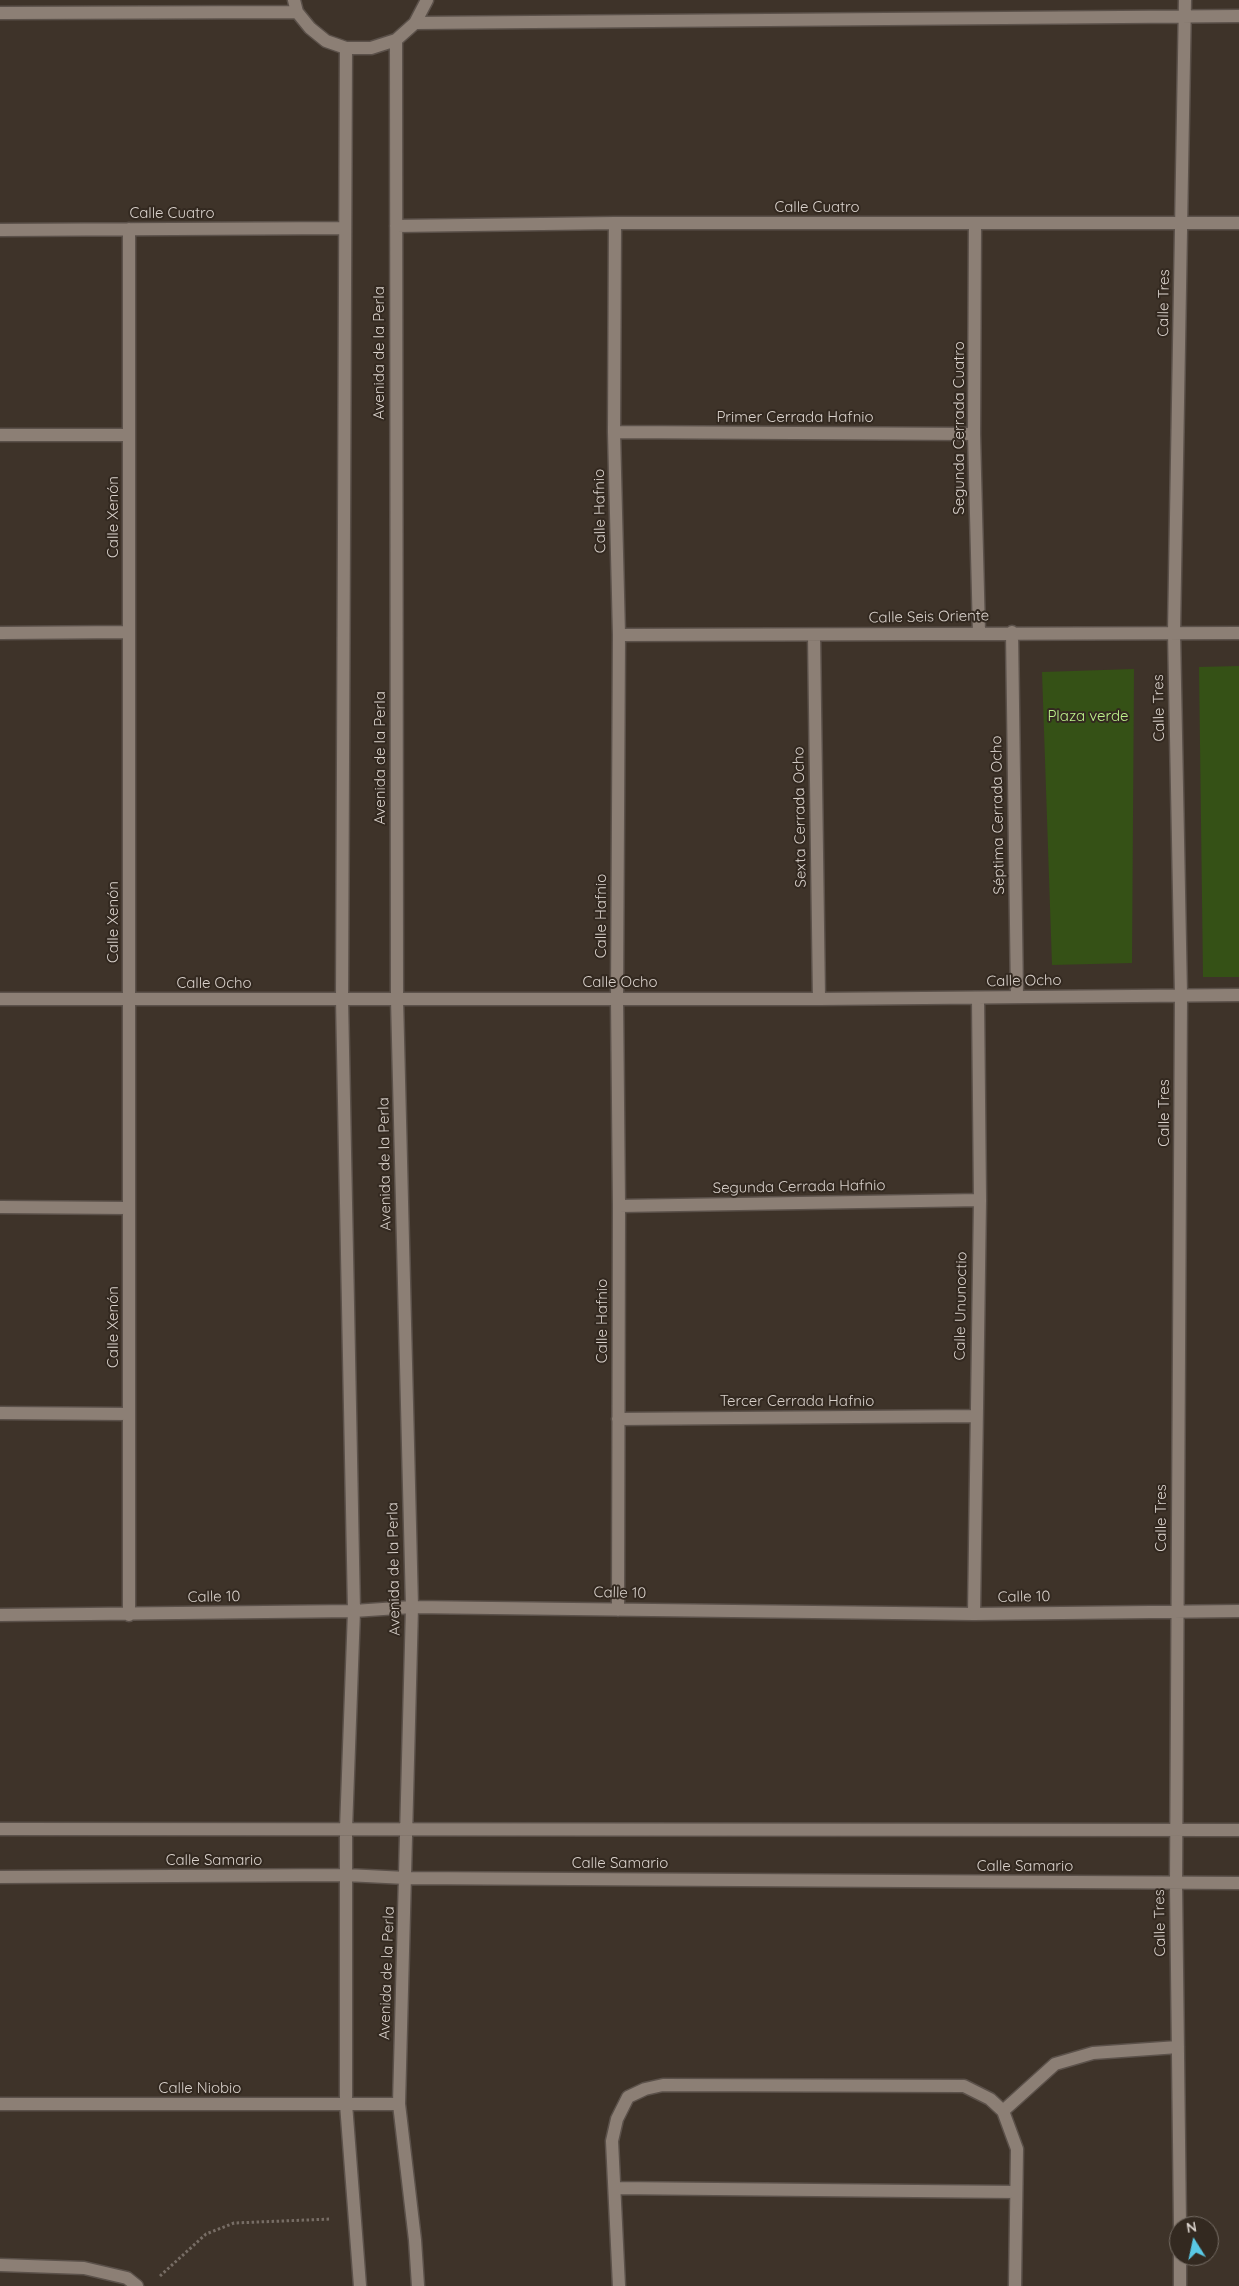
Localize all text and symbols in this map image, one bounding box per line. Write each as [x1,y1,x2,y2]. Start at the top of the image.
street label: Calle Cuatro [774,198,860,216]
street label: Calle Cuatro [129,204,215,222]
street label: Calle Tres [1154,269,1174,337]
street label: Avenida de la Perla [370,286,388,420]
street label: Segunda Cerrada Cuatro [950,341,968,515]
street label: Primer Cerrada Hafnio [716,408,874,426]
street label: Calle Hafnio [590,469,610,553]
street label: Calle Xenón [104,476,122,558]
street label: Calle Seis Oriente [869,607,989,627]
street label: Calle Tres [1149,674,1169,742]
street label: Avenida de la Perla [371,691,389,825]
park label: Plaza verde [1047,707,1129,725]
street label: Séptima Cerrada Ocho [988,735,1008,895]
street label: Sexta Cerrada Ocho [790,746,810,888]
street label: Calle Hafnio [592,874,610,958]
street label: Calle Xenón [104,881,122,963]
street label: Calle Ocho [986,971,1062,991]
street label: Calle Ocho [582,973,658,991]
street label: Calle Ocho [176,974,252,992]
street label: Calle Tres [1155,1079,1173,1147]
street label: Avenida de la Perla [375,1097,395,1231]
street label: Segunda Cerrada Hafnio [712,1176,886,1198]
street label: Calle Ununoctio [951,1251,971,1361]
street label: Calle Hafnio [593,1279,611,1363]
street label: Calle Xenón [104,1286,122,1368]
street label: Tercer Cerrada Hafnio [720,1392,874,1410]
street label: Calle Tres [1152,1484,1170,1552]
street label: Avenida de la Perla [384,1502,404,1636]
street label: Calle 10 [594,1584,646,1602]
street label: Calle 10 [188,1588,240,1606]
street label: Calle 10 [998,1588,1050,1606]
street label: Calle Samario [166,1851,262,1869]
street label: Calle Samario [572,1854,668,1872]
street label: Calle Samario [977,1857,1073,1875]
street label: Calle Tres [1150,1889,1170,1957]
street label: Avenida de la Perla [376,1906,398,2040]
street label: Calle Niobio [159,2079,241,2097]
north arrow [1169,2216,1219,2266]
text: N [1185,2217,1198,2237]

